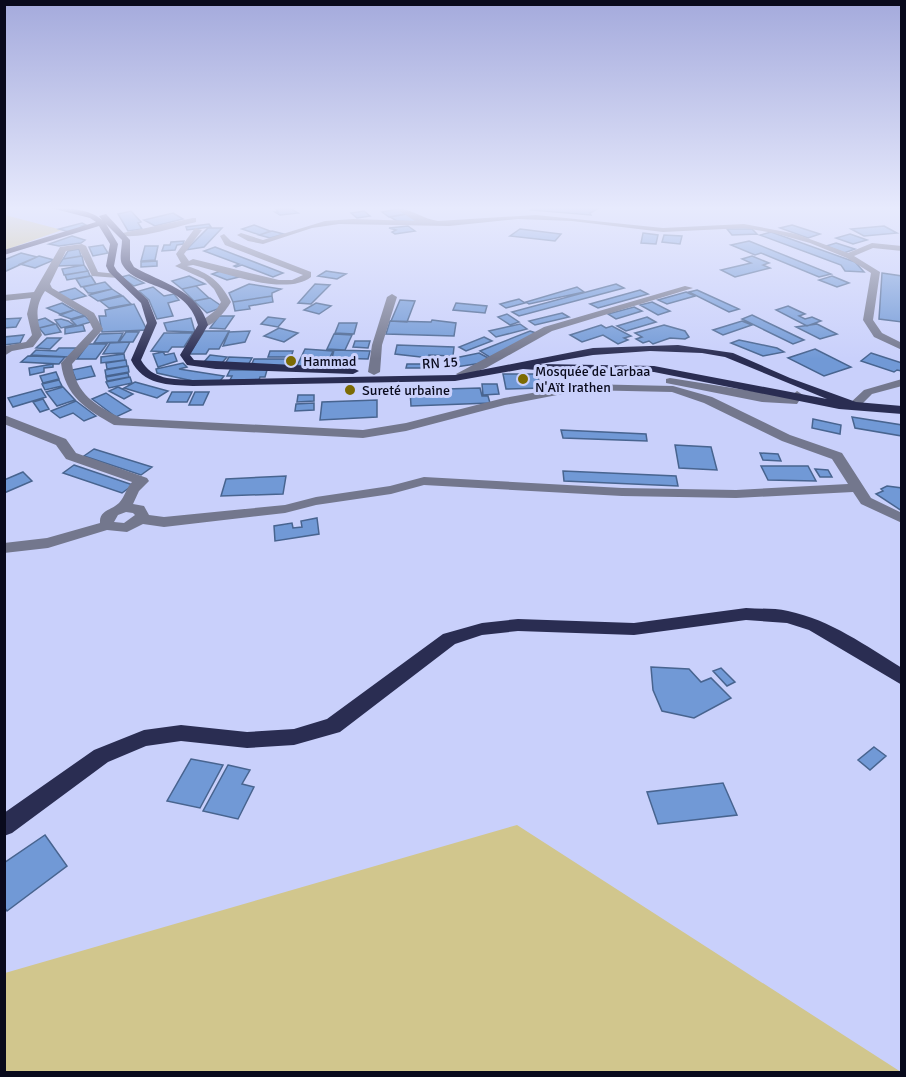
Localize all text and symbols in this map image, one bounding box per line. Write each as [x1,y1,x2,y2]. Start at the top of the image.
place label: Hammad [303,353,356,370]
street label: RN 15 [421,353,459,373]
marker: Hammad [284,354,298,368]
place label: Mosquée de Larbaa N'Aït Irathen [535,363,650,396]
marker: Mosquée de Larbaa N'Aït Irathen [516,372,530,386]
place label: Sureté urbaine [362,382,450,399]
marker: Sureté urbaine [343,383,357,397]

